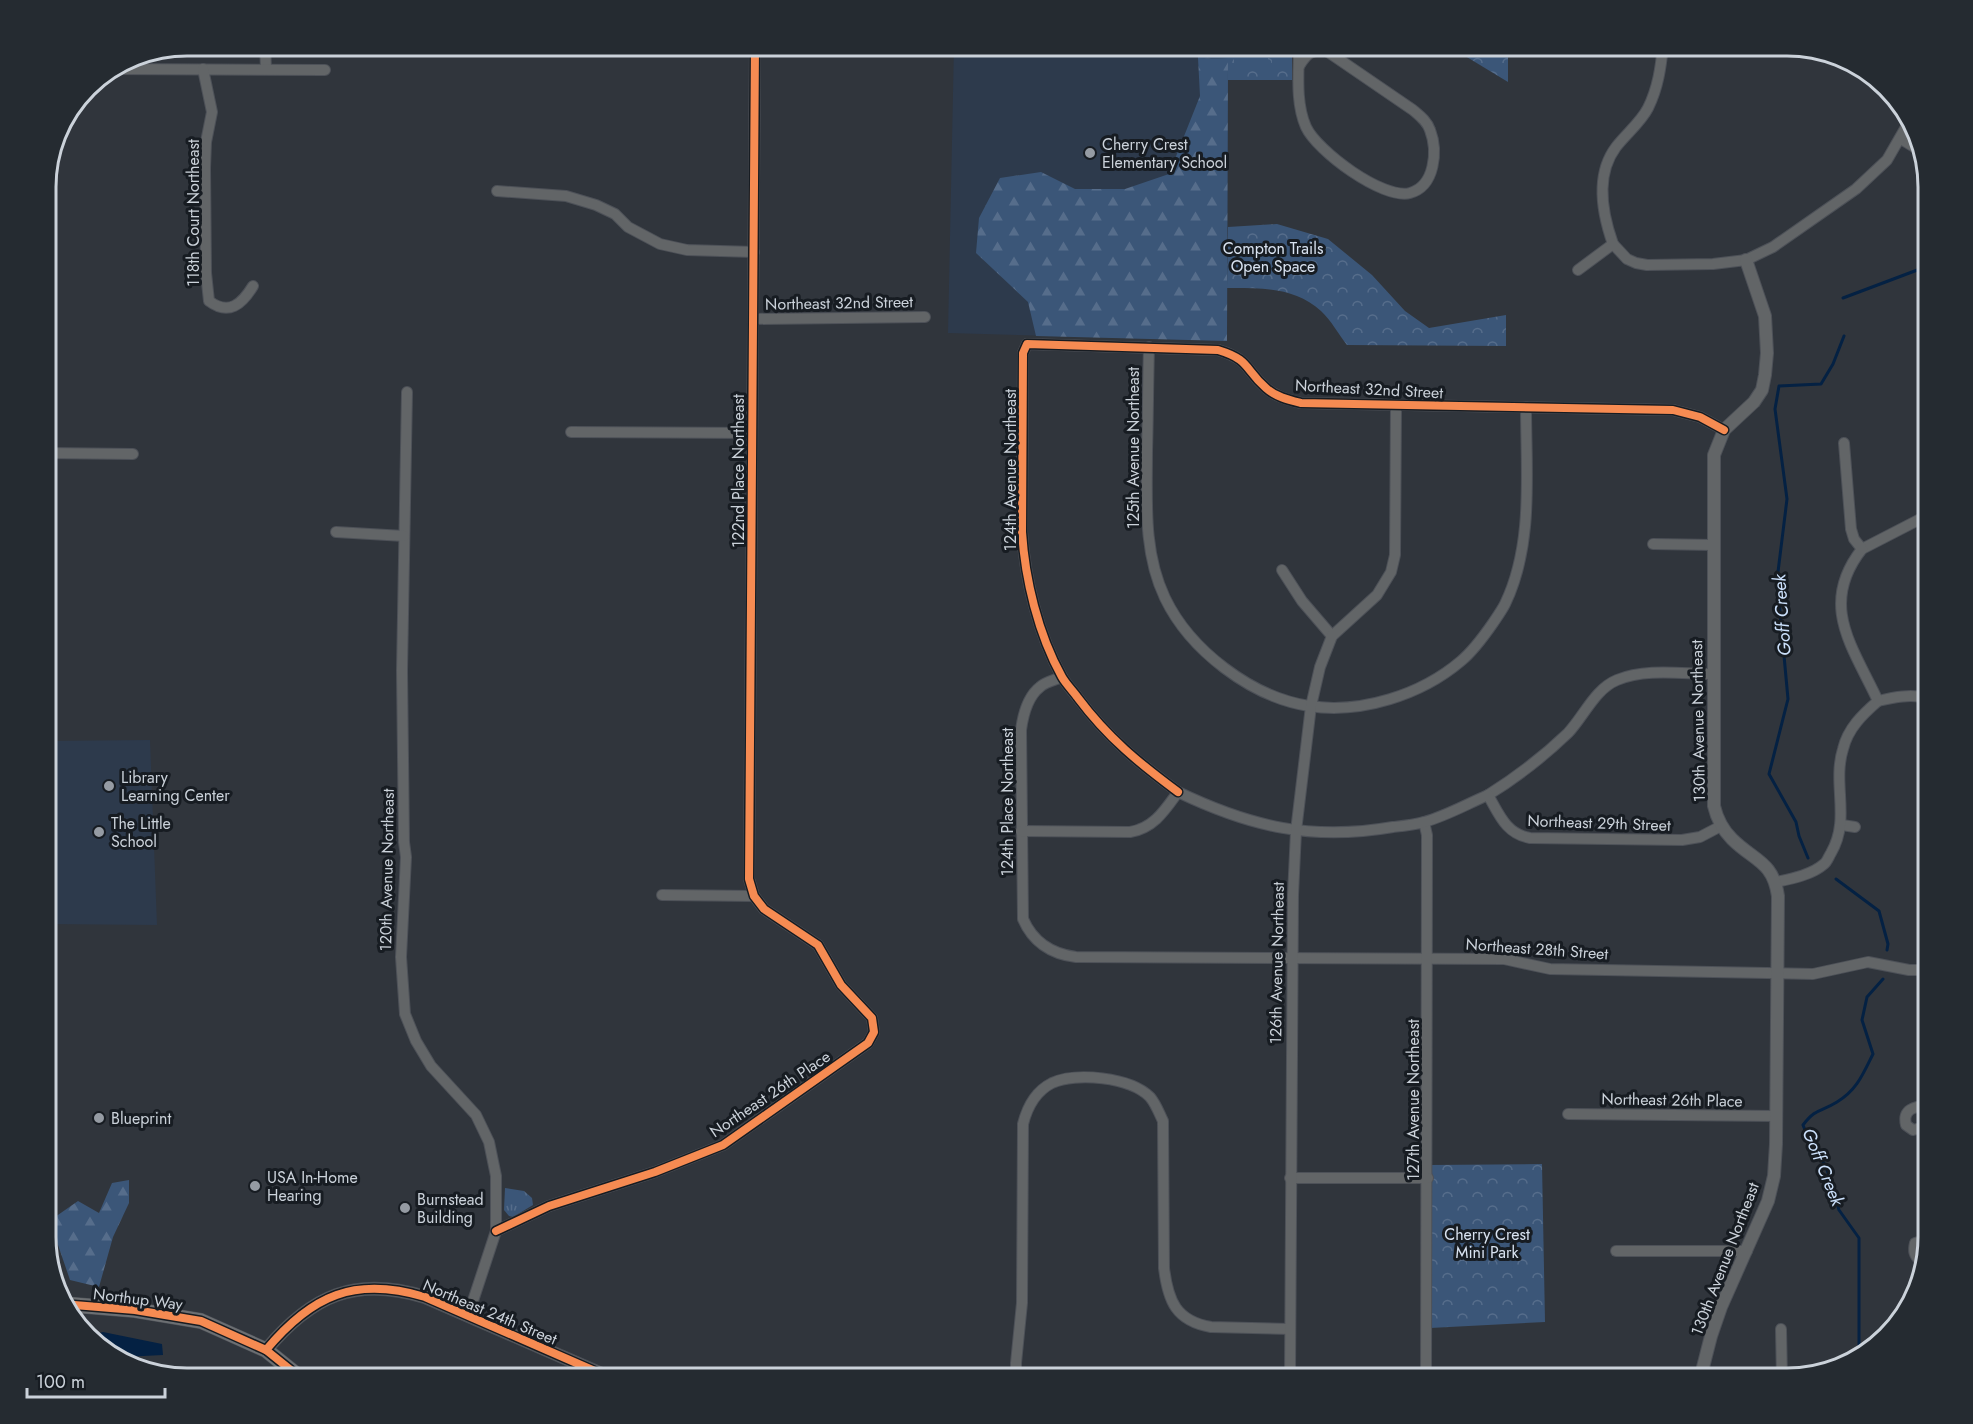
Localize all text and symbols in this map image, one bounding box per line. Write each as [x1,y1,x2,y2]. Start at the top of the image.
place label: Cherry Crest Elementary School [1102,133,1227,174]
street label: 118th Court Northeast [182,139,205,287]
marker: Cherry Crest Elementary School [1083,146,1097,160]
park label: Compton Trails Open Space [1223,237,1323,278]
street label: Northeast 32nd Street [765,290,913,316]
street label: 125th Avenue Northeast [1122,367,1145,529]
street label: Northeast 32nd Street [1294,374,1444,404]
street label: 124th Avenue Northeast [999,389,1022,551]
street label: 122nd Place Northeast [727,394,750,548]
water label: Goff Creek [1766,572,1798,657]
street label: 130th Avenue Northeast [1685,640,1711,802]
street label: 124th Place Northeast [996,728,1019,876]
place label: Library Learning Center [121,766,230,807]
marker: Library Learning Center [102,779,116,793]
street label: 120th Avenue Northeast [374,788,400,952]
street label: Northeast 29th Street [1527,809,1671,837]
place label: The Little School [111,812,171,853]
marker: The Little School [92,825,106,839]
street label: 126th Avenue Northeast [1264,882,1290,1044]
street label: Northeast 28th Street [1465,933,1609,965]
street label: 127th Avenue Northeast [1402,1019,1425,1181]
street label: Northeast 26th Place [705,1045,835,1143]
street label: Northeast 26th Place [1601,1087,1743,1113]
place label: Blueprint [111,1107,171,1130]
marker: Blueprint [92,1111,106,1125]
water label: Goff Creek [1796,1124,1851,1211]
place label: USA In-Home Hearing [267,1166,358,1207]
marker: USA In-Home Hearing [248,1179,262,1193]
street label: 130th Avenue Northeast [1685,1179,1765,1339]
place label: Burnstead Building [417,1188,484,1229]
marker: Burnstead Building [398,1201,412,1215]
park label: Cherry Crest Mini Park [1444,1223,1530,1264]
street label: Northeast 24th Street [419,1273,561,1351]
street label: Northup Way [92,1282,185,1316]
scale bar [27,1361,165,1399]
text: 100 m [36,1369,85,1395]

